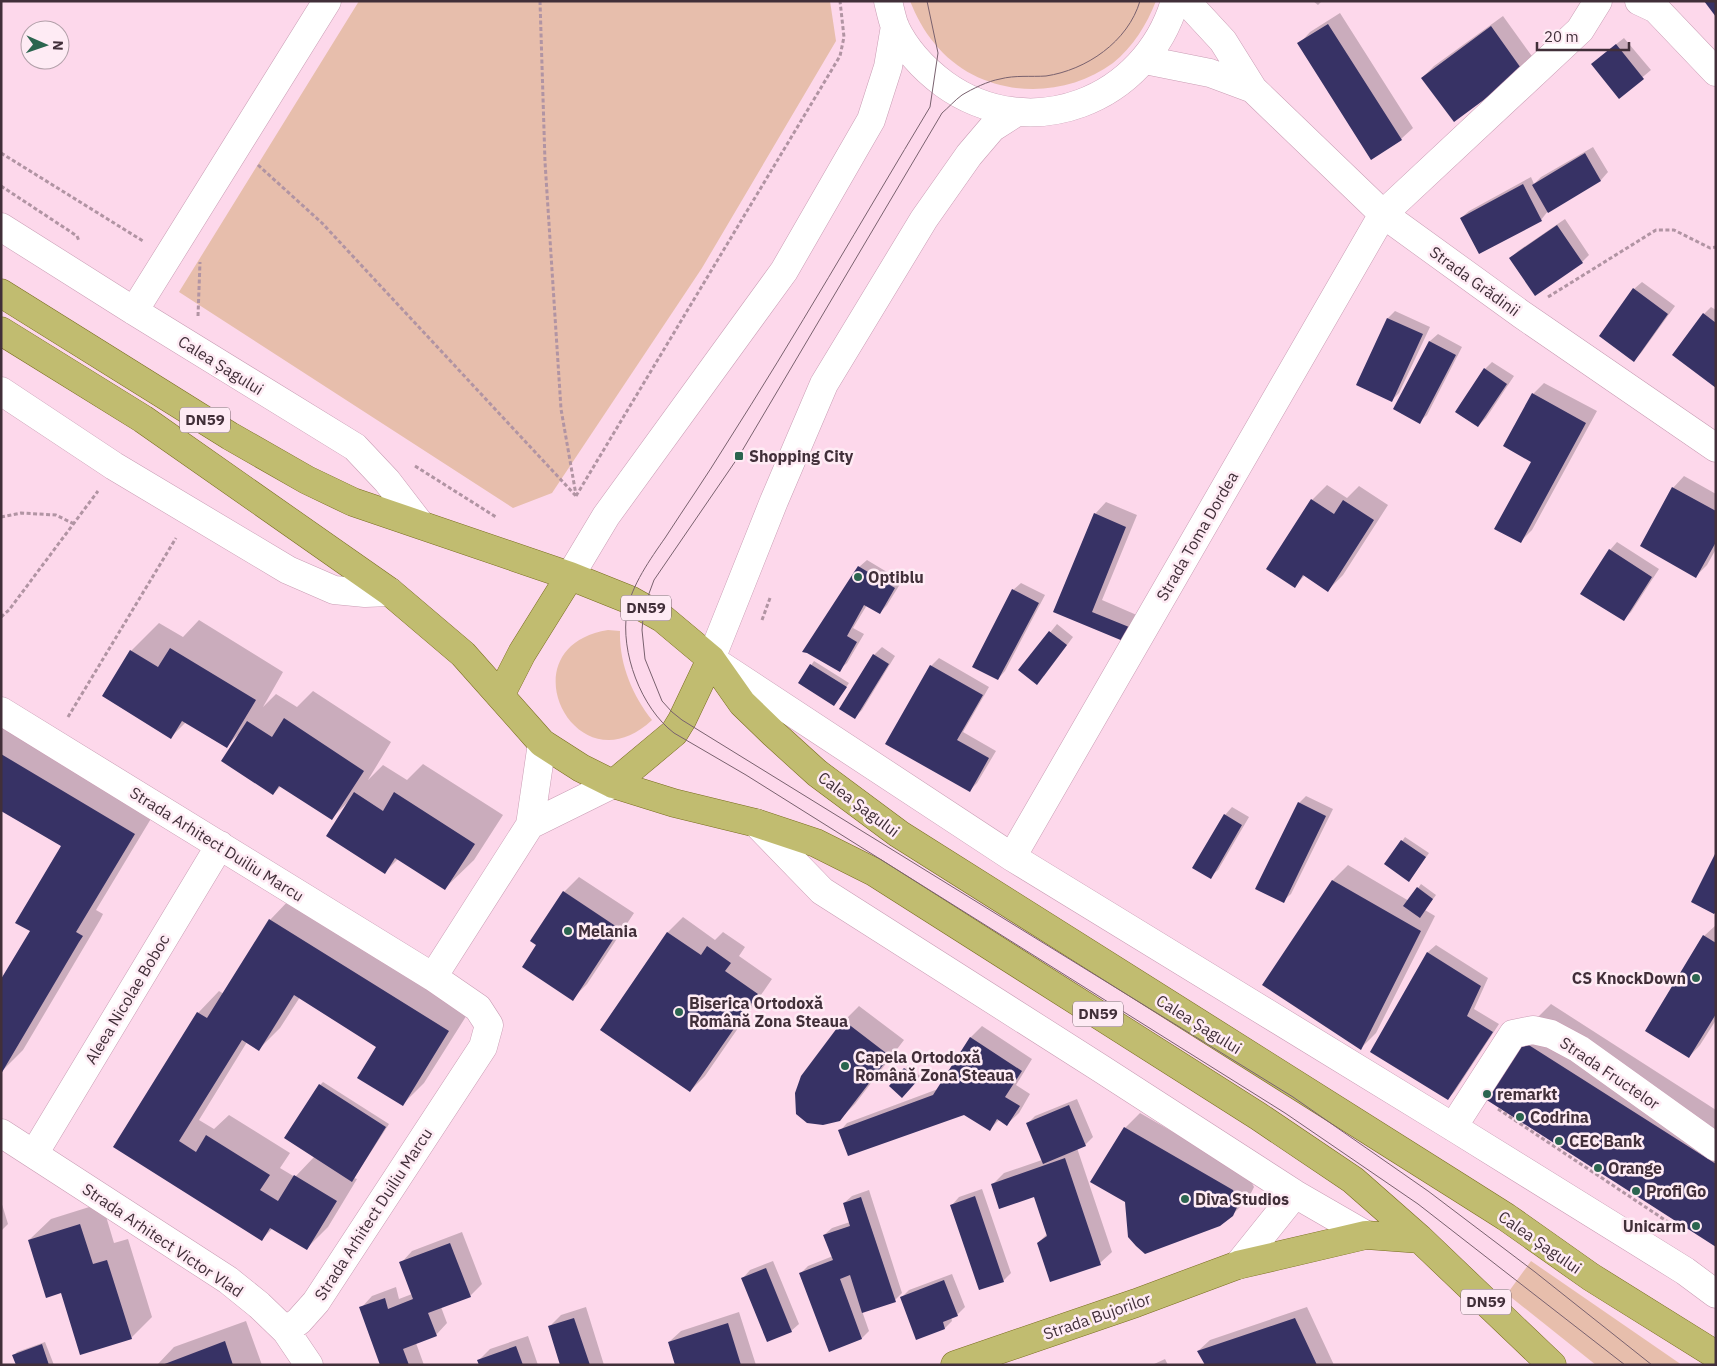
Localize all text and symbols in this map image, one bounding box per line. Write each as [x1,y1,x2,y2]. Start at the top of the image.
north arrow [20,20,70,70]
scale bar [1537,20,1630,52]
text: 20 m [1544,27,1579,46]
text: N [49,40,67,51]
street label: Strada Grădinii [1426,242,1524,320]
street label: Calea Șagului [175,331,267,399]
road number: DN59 [180,408,230,432]
place label: Shopping City [749,446,854,466]
marker: Shopping City [733,450,745,462]
street label: Strada Toma Dordea [1152,467,1242,604]
place label: Optiblu [868,567,924,587]
marker: Optiblu [852,571,864,583]
road number: DN59 [621,596,671,620]
street label: Calea Șagului [814,767,904,841]
street label: Strada Arhitect Duiliu Marcu [126,782,308,906]
place label: Melania [578,921,637,941]
marker: Melania [562,925,574,937]
street label: Aleea Nicolae Boboc [80,930,174,1068]
place label: CS KnockDown [1572,968,1686,988]
marker: CS KnockDown [1690,972,1702,984]
street label: Calea Șagului [1153,990,1245,1058]
place label: Biserica Ortodoxă Română Zona Steaua [689,993,848,1031]
road number: DN59 [1073,1002,1123,1026]
marker: Biserica Ortodoxă Română Zona Steaua [673,1006,685,1018]
street label: Strada Fructelor [1556,1032,1664,1114]
place label: Capela Ortodoxă Română Zona Steaua [855,1047,1014,1085]
marker: Capela Ortodoxă Română Zona Steaua [839,1060,851,1072]
place label: remarkt [1497,1084,1557,1104]
marker: remarkt [1481,1088,1493,1100]
place label: Codrina [1530,1107,1589,1127]
marker: Codrina [1514,1111,1526,1123]
street label: Strada Arhitect Duiliu Marcu [310,1124,436,1304]
place label: CEC Bank [1569,1131,1643,1151]
marker: CEC Bank [1553,1135,1565,1147]
place label: Orange [1608,1158,1662,1178]
marker: Orange [1592,1162,1604,1174]
street label: Strada Arhitect Victor Vlad [79,1179,247,1301]
place label: Profi Go [1646,1181,1706,1201]
marker: Profi Go [1630,1185,1642,1197]
place label: Diva Studios [1195,1189,1289,1209]
marker: Diva Studios [1179,1193,1191,1205]
street label: Calea Șagului [1495,1206,1585,1278]
place label: Unicarm [1623,1216,1686,1236]
marker: Unicarm [1690,1220,1702,1232]
street label: Strada Bujorilor [1041,1288,1154,1344]
road number: DN59 [1461,1290,1511,1314]

